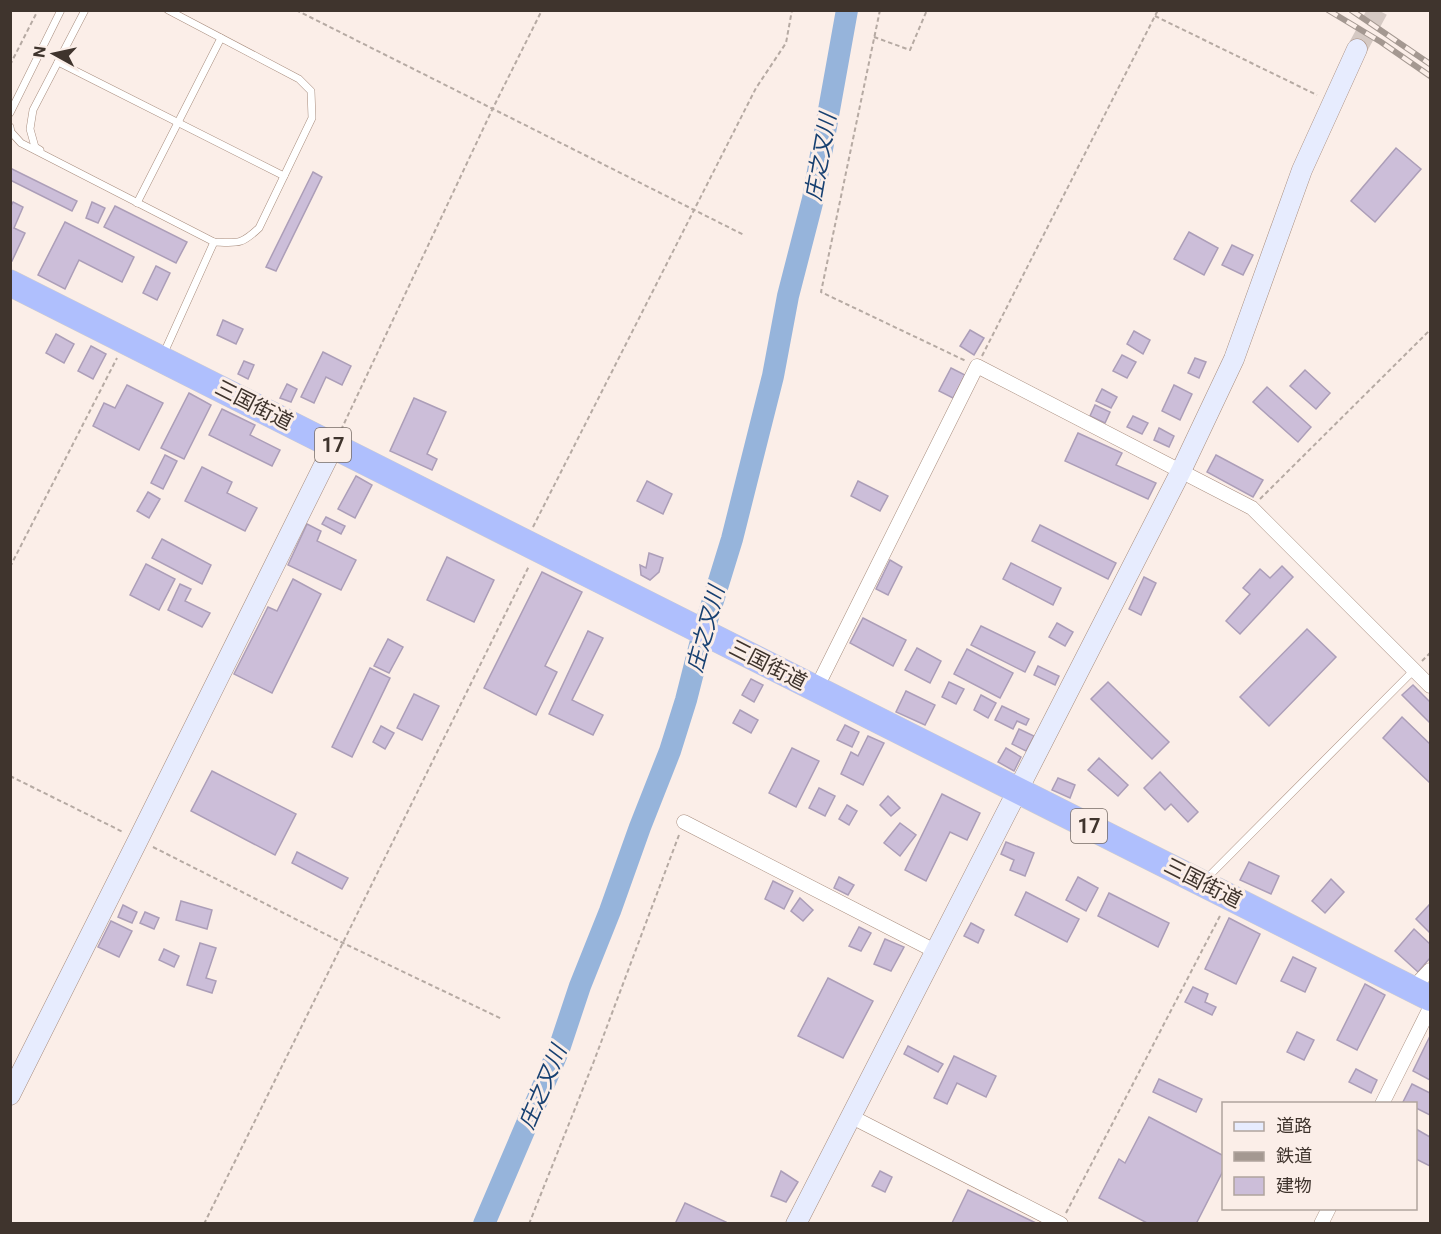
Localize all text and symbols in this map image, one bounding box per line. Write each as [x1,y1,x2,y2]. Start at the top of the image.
north arrow [24,24,84,84]
text: N [29,45,50,59]
water label: 庄之又川 [801,110,841,203]
street label: 三国街道 [211,375,297,435]
road number: 17 [315,428,351,462]
water label: 庄之又川 [682,581,729,675]
street label: 三国街道 [725,635,811,695]
road number: 17 [1071,809,1107,843]
street label: 三国街道 [1160,853,1246,913]
water label: 庄之又川 [514,1040,572,1133]
legend [1222,1102,1417,1210]
text: 道路 [1276,1115,1312,1136]
text: 鉄道 [1276,1145,1312,1166]
text: 建物 [1276,1175,1312,1196]

